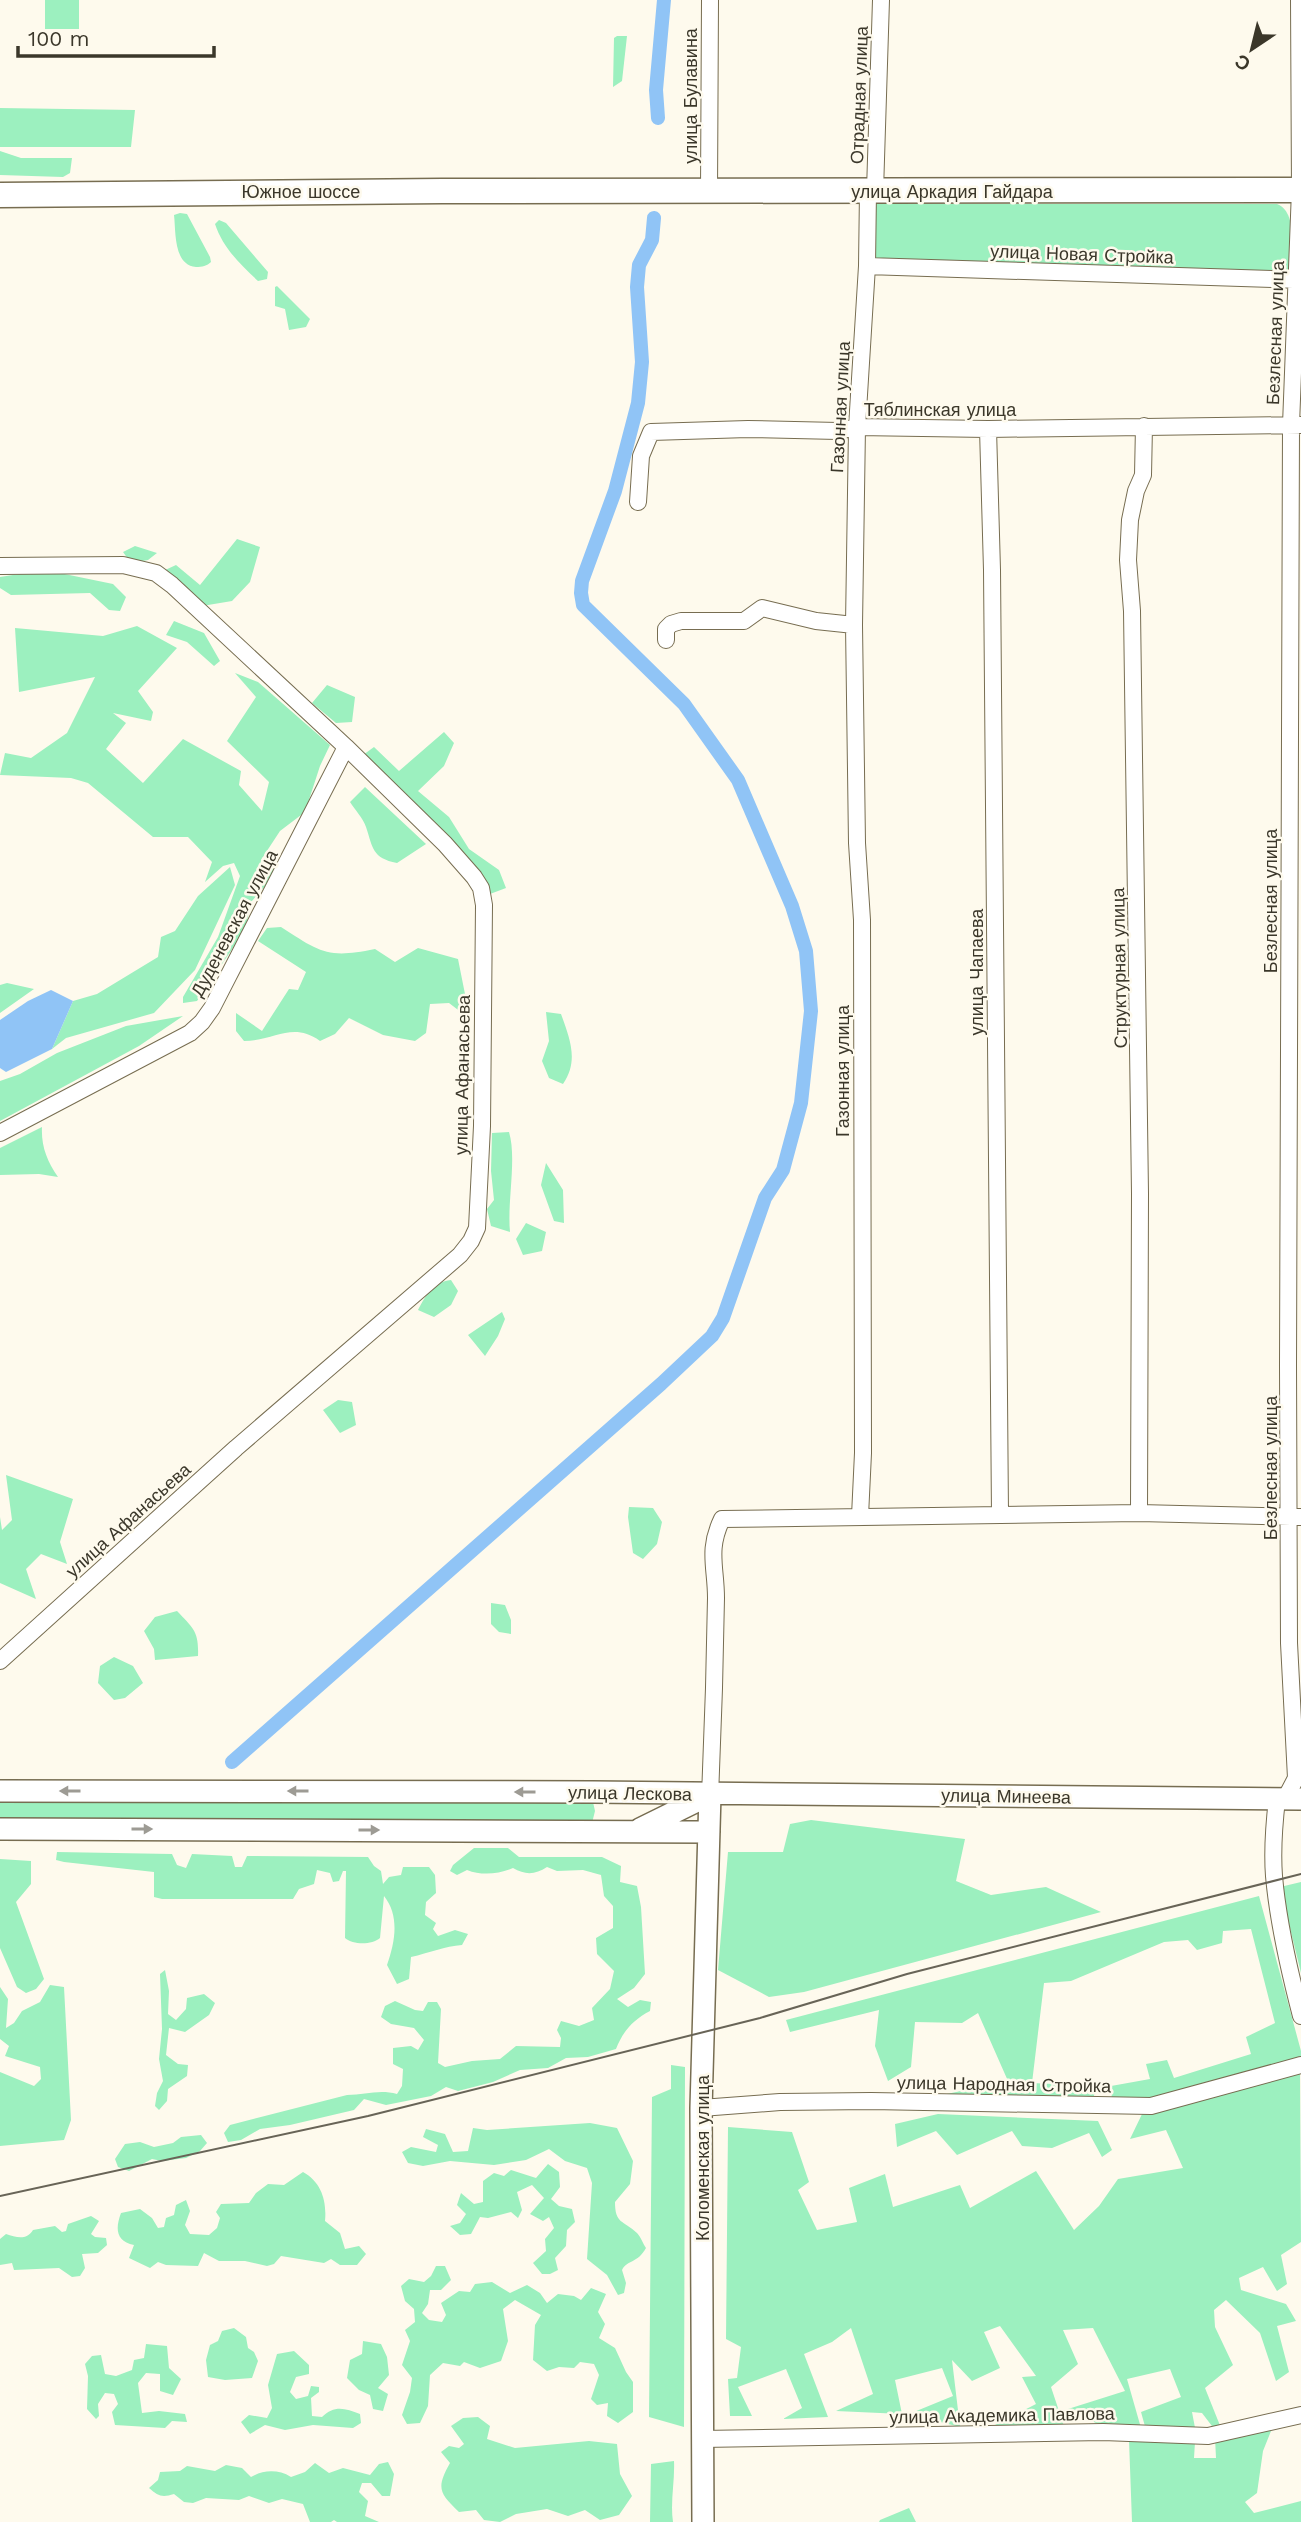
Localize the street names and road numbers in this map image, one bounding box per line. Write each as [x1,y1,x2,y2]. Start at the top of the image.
street label: Отрадная улица [846,25,872,164]
street label: улица Булавина [680,27,701,164]
street label: Южное шоссе [242,181,360,202]
street label: улица Аркадия Гайдара [851,181,1054,202]
street label: улица Новая Стройка [990,240,1175,268]
street label: Безлесная улица [1262,260,1288,405]
street label: Газонная улица [826,340,854,473]
street label: Тяблинская улица [864,399,1017,420]
street label: Безлесная улица [1260,828,1281,973]
street label: Дуденевская улица [186,845,282,1000]
street label: Структурная улица [1107,886,1131,1049]
street label: улица Чапаева [966,908,987,1035]
street label: улица Афанасьева [450,994,474,1155]
street label: Газонная улица [832,1004,853,1137]
street label: Безлесная улица [1260,1395,1281,1540]
street label: улица Афанасьева [61,1458,195,1581]
street label: улица Лескова [568,1781,693,1805]
street label: улица Минеева [941,1784,1072,1808]
street label: улица Народная Стройка [897,2072,1112,2096]
street label: Коломенская улица [692,2074,713,2241]
street label: улица Академика Павлова [889,2403,1116,2427]

